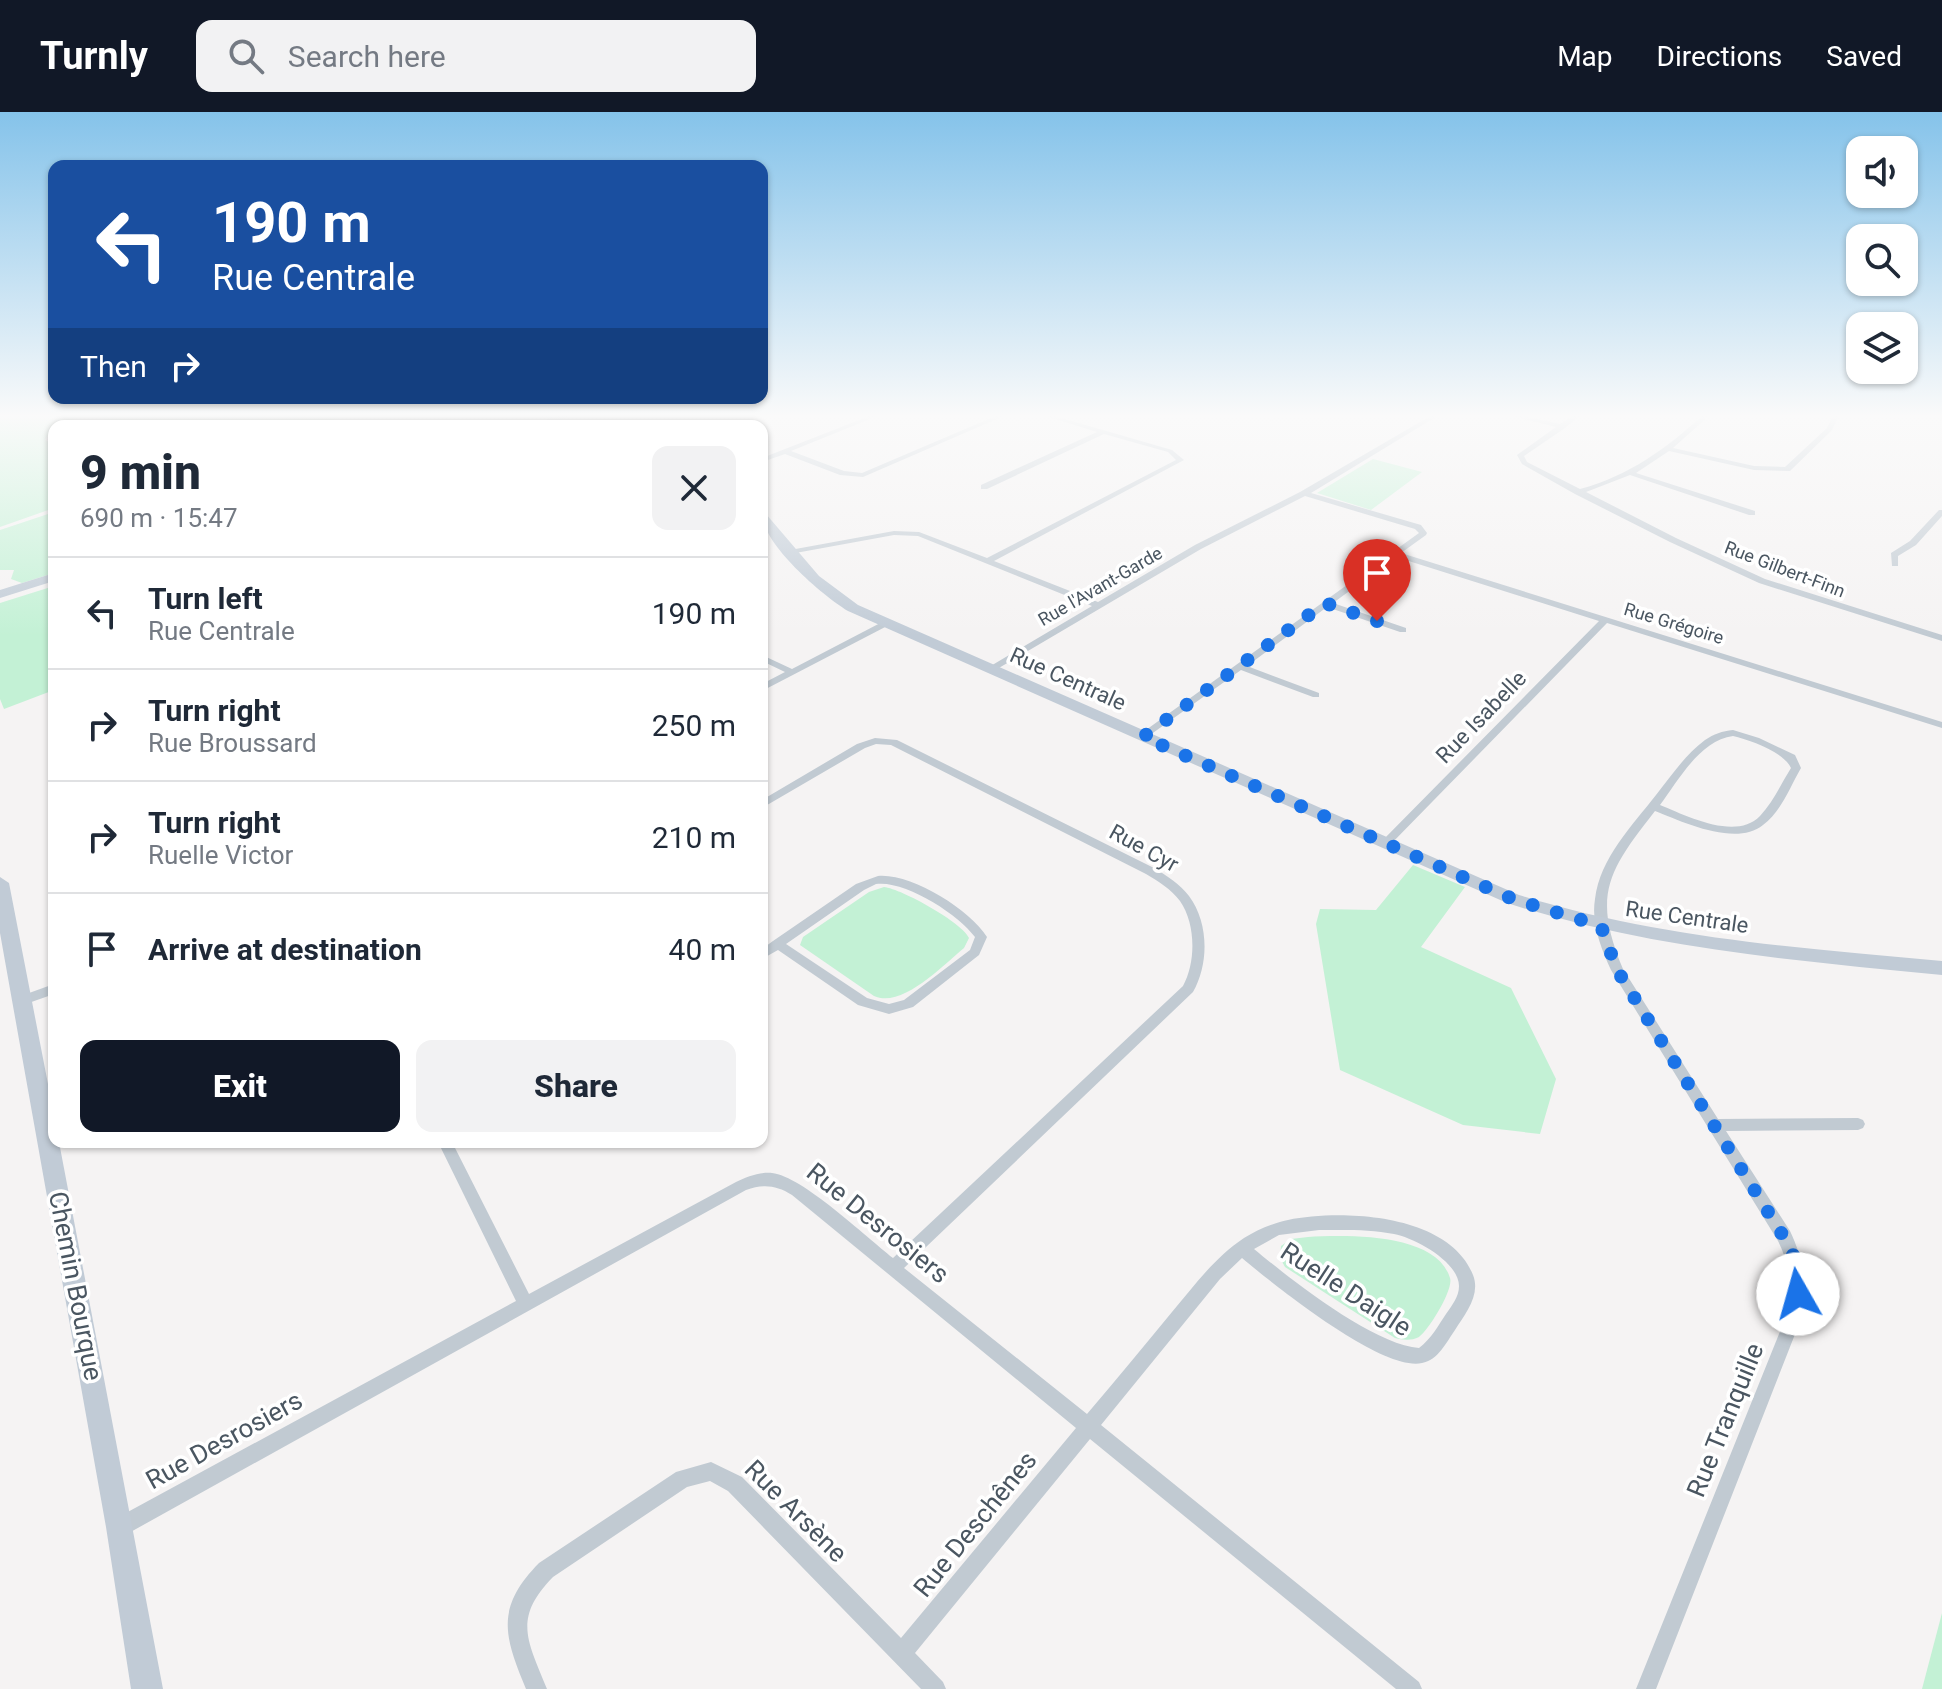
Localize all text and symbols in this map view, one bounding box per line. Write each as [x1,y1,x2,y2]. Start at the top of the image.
search box [196,20,756,92]
text: Turnly [40,34,148,78]
icon: search [224,34,268,78]
text: Search here [288,39,446,74]
text: Map [1557,40,1613,73]
text: Directions [1657,40,1782,73]
text: Saved [1826,40,1902,73]
map controls [1846,136,1918,384]
button: sound [1846,136,1918,208]
text: 190 m [212,190,371,256]
icon: left [80,192,184,296]
button: search [1846,224,1918,296]
text: Rue Centrale [212,257,415,299]
button: layers [1846,312,1918,384]
icon: right [163,344,207,388]
text: Then [80,349,147,384]
text: 9 min [80,444,201,501]
button: close [652,446,736,530]
text: 690 m · 15:47 [80,503,238,533]
street label: Rue Gilbert-Finn [1722,536,1848,602]
pin [1343,539,1411,621]
street label: Rue l'Avant-Garde [1034,542,1166,630]
icon: arrive [1355,551,1399,595]
text: Turn left [148,581,263,616]
icon: left [80,591,124,635]
text: 190 m [652,596,736,631]
street label: Rue Grégoire [1622,598,1726,648]
text: Rue Centrale [148,616,295,646]
street label: Rue Centrale [1006,642,1130,716]
street label: Rue Isabelle [1431,666,1531,768]
text: Turn right [148,693,281,728]
icon: right [80,703,124,747]
text: 250 m [652,708,736,743]
text: Rue Broussard [148,728,317,758]
text: Turn right [148,805,281,840]
icon: right [80,815,124,859]
street label: Rue Cyr [1105,819,1183,877]
text: 210 m [652,820,736,855]
text: Ruelle Victor [148,840,293,870]
street label: Rue Centrale [1624,896,1750,938]
icon: arrive [80,927,124,971]
text: Arrive at destination [148,932,422,967]
text: 40 m [669,932,736,967]
button: Exit [80,1040,400,1132]
button: Share [416,1040,736,1132]
street label: Rue Desrosiers [801,1157,955,1289]
street label: Chemin Bourque [43,1189,109,1383]
street label: Ruelle Daigle [1275,1236,1417,1342]
position arrow [1756,1252,1840,1336]
street label: Rue Tranquille [1681,1339,1769,1501]
street label: Rue Desrosiers [141,1385,307,1495]
street label: Rue Deschênes [907,1445,1043,1603]
street label: Rue Arsène [739,1454,853,1568]

